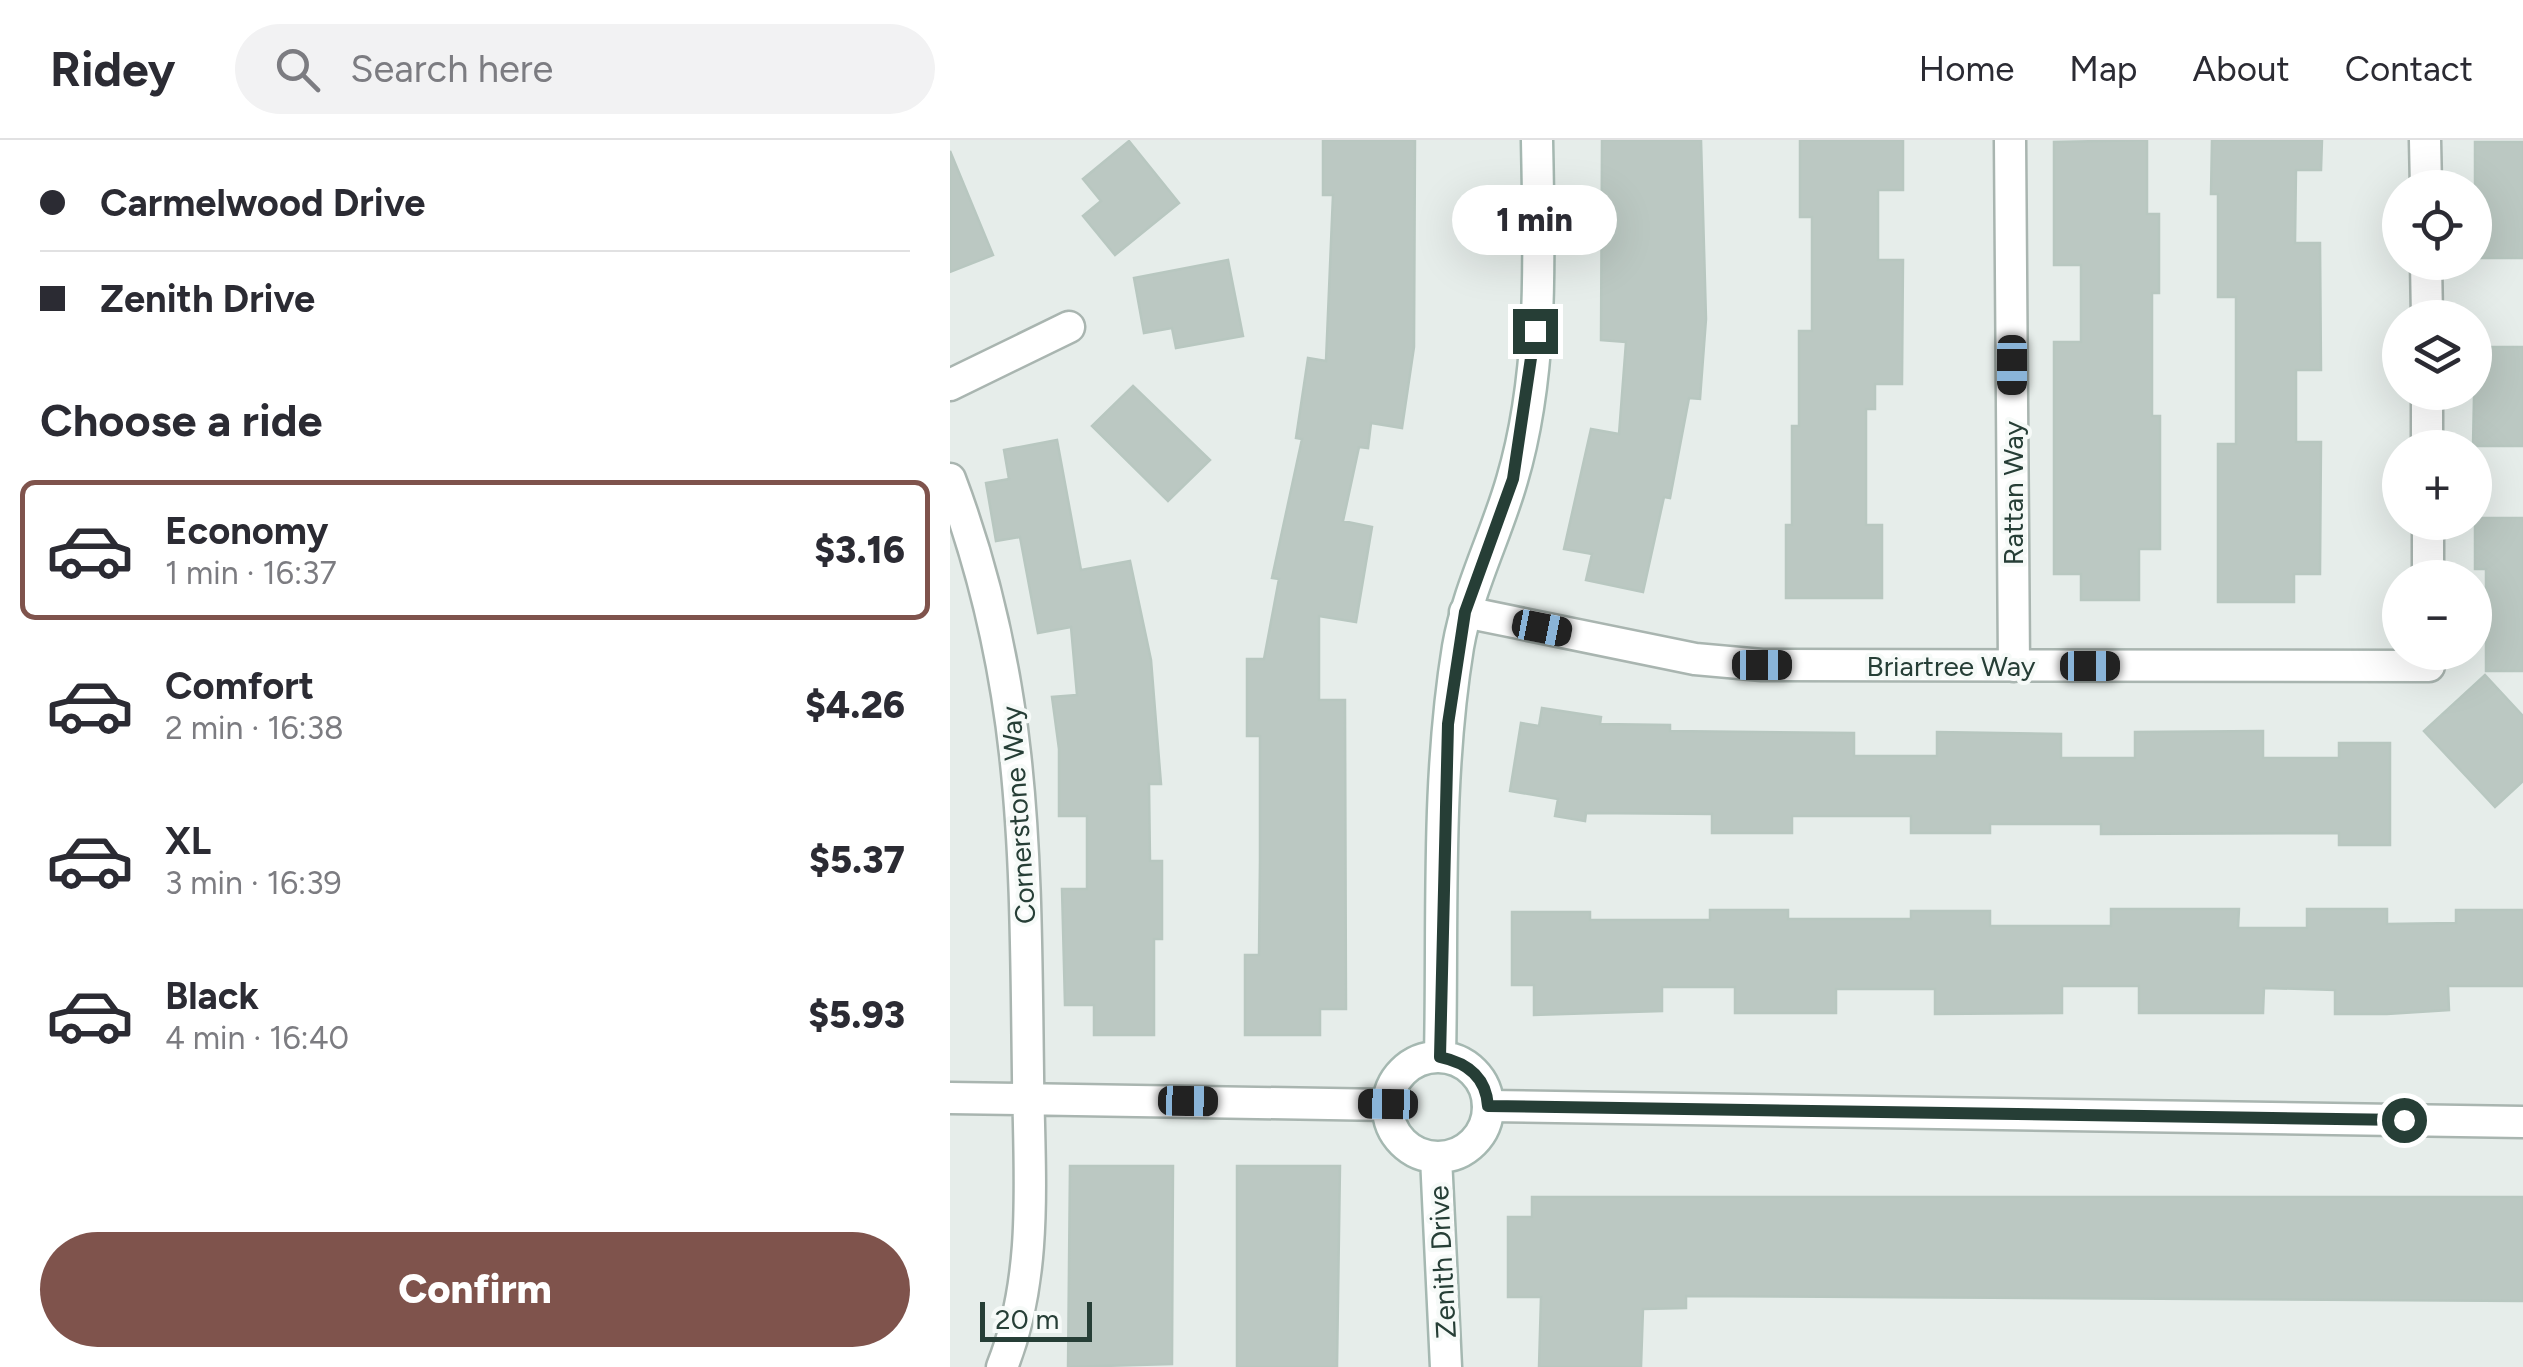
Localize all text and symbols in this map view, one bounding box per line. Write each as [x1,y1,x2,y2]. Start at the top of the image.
search box [235,24,935,114]
text: Ridey [50,40,175,98]
icon: search [270,42,325,97]
text: Search here [350,46,553,92]
text: Home [1919,48,2014,90]
text: Map [2069,48,2138,90]
text: About [2193,48,2290,90]
text: Contact [2345,48,2473,90]
map controls [2382,170,2492,670]
button: locate [2382,170,2492,280]
text: Carmelwood Drive [100,180,425,226]
callout: 1 min [1452,186,1618,256]
text: 1 min [1496,201,1573,239]
text: Zenith Drive [100,276,315,322]
button: layers [2382,300,2492,410]
route end [1513,309,1558,354]
car [1997,335,2027,395]
text: Choose a ride [40,393,322,447]
street label: Rattan Way [1996,421,2030,565]
button: + [2382,430,2492,540]
icon: car [45,505,135,595]
text: Economy [165,508,328,554]
text: $3.16 [814,527,905,573]
text: 1 min · 16:37 [165,554,337,592]
button: − [2382,560,2492,670]
car [1510,608,1574,648]
street label: Briartree Way [1867,649,2036,683]
car [1732,650,1792,680]
car [2060,651,2120,681]
icon: car [45,660,135,750]
text: Comfort [165,663,314,709]
text: $4.26 [805,682,905,728]
street label: Cornerstone Way [993,705,1043,925]
text: 2 min · 16:38 [165,709,344,747]
icon: car [45,815,135,905]
text: XL [165,818,211,864]
text: $5.37 [809,837,905,883]
text: 3 min · 16:39 [165,864,342,902]
icon: car [45,970,135,1060]
text: Black [165,973,259,1019]
text: $5.93 [808,992,905,1038]
text: 4 min · 16:40 [165,1019,349,1057]
car [1158,1085,1218,1117]
car [1358,1088,1418,1120]
route start [2382,1098,2427,1143]
street label: Zenith Drive [1421,1185,1463,1339]
button: Confirm [40,1232,910,1347]
scale bar [980,1297,1092,1342]
text: 20 m [995,1302,1059,1336]

